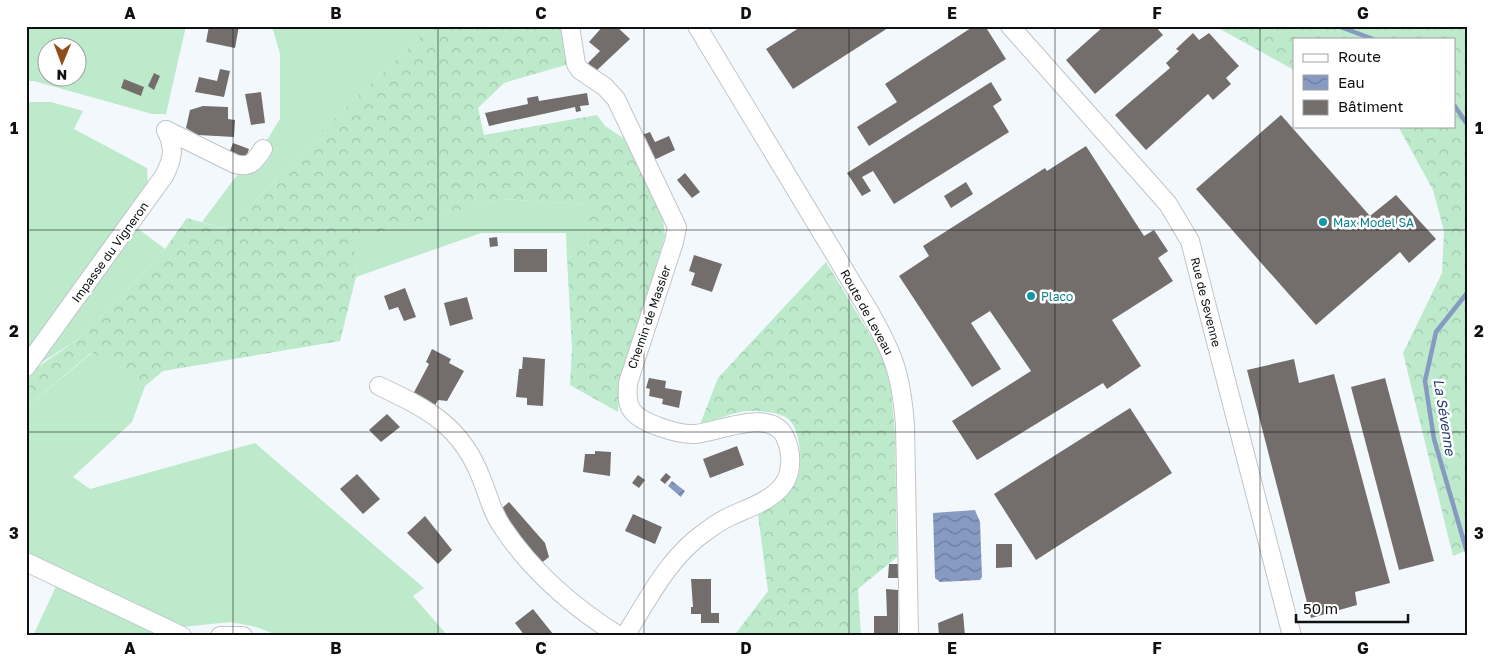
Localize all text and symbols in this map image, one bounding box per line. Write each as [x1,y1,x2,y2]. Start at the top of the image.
text: A [124,3,136,23]
text: B [330,3,342,23]
text: C [535,3,547,23]
text: D [740,3,752,23]
text: E [947,3,957,23]
text: F [1152,3,1162,23]
text: G [1357,3,1369,23]
north arrow [38,38,88,88]
legend [1293,38,1456,128]
text: Route [1338,47,1381,65]
text: N [56,67,67,84]
text: Eau [1338,73,1365,91]
text: Bâtiment [1338,97,1403,115]
text: 1 [10,118,18,138]
text: 1 [1475,118,1483,138]
street label: Impasse du Vigneron [68,199,152,305]
place label: Max Model SA [1333,215,1414,230]
marker: Max Model SA [1317,216,1329,228]
street label: Rue de Sevenne [1188,256,1224,349]
street label: Chemin de Massier [624,263,674,371]
street label: Route de Leveau [837,267,897,357]
place label: Placo [1041,289,1073,304]
marker: Placo [1025,290,1037,302]
text: 2 [9,321,19,341]
text: 2 [1474,321,1484,341]
water label: La Sévenne [1431,377,1460,457]
text: 3 [9,523,19,543]
text: 3 [1474,523,1484,543]
scale bar [1296,592,1408,624]
text: 50 m [1303,599,1338,617]
text: A [124,638,136,658]
text: B [330,638,342,658]
text: C [535,638,547,658]
text: D [740,638,752,658]
text: E [947,638,957,658]
text: F [1152,638,1162,658]
text: G [1357,638,1369,658]

